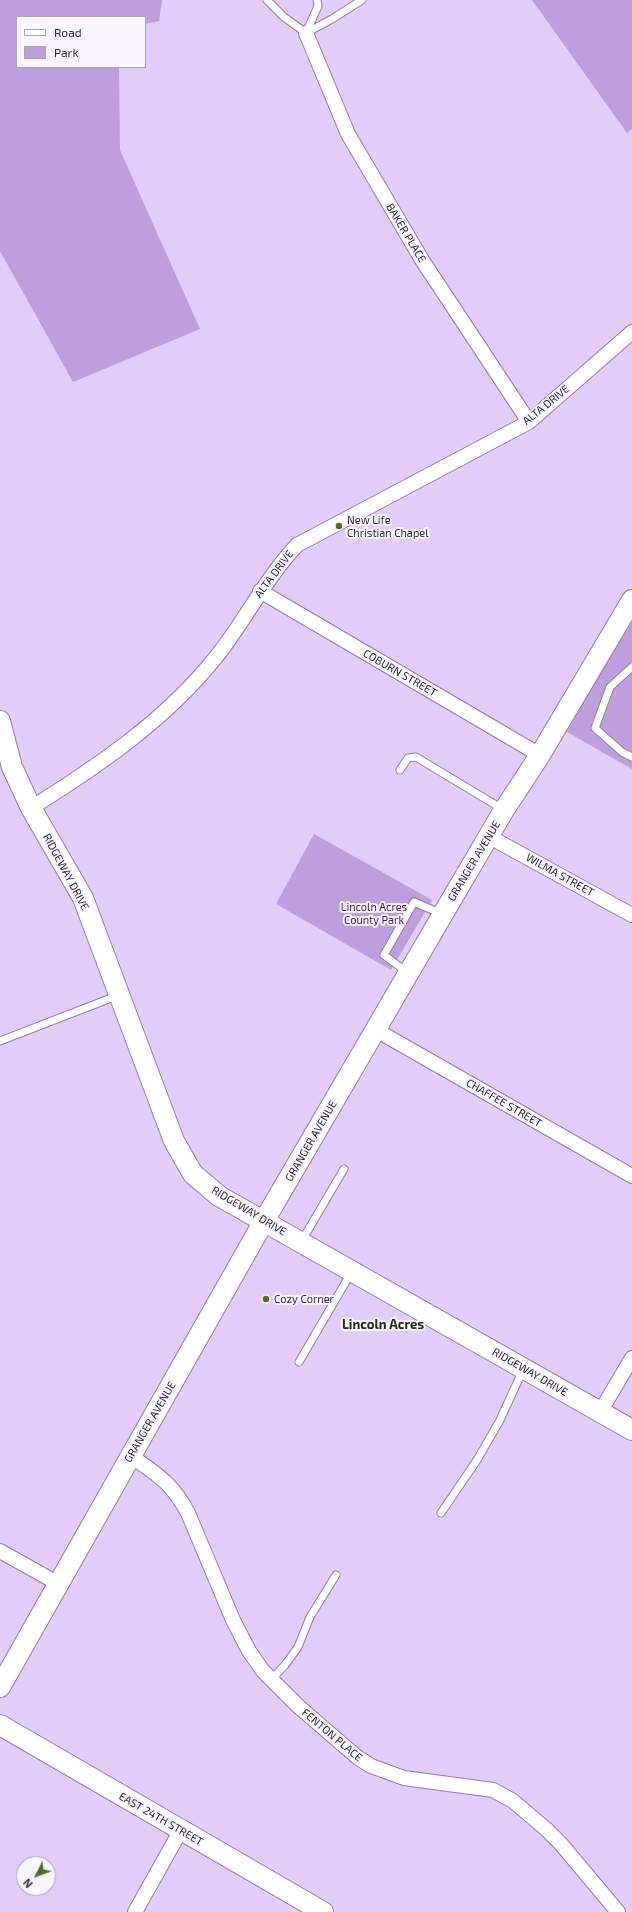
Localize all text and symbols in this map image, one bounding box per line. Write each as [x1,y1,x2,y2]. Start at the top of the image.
legend [16,16,146,68]
text: Road [54,25,82,39]
text: Park [54,45,79,59]
street label: BAKER PLACE [383,201,429,265]
street label: ALTA DRIVE [520,382,572,428]
place label: New Life Christian Chapel [347,513,428,539]
marker: New Life Christian Chapel [334,521,344,531]
street label: ALTA DRIVE [252,548,296,600]
street label: COBURN STREET [361,647,439,699]
street label: GRANGER AVENUE [445,819,503,903]
street label: RIDGEWAY DRIVE [40,831,92,913]
street label: WILMA STREET [524,851,596,899]
park label: Lincoln Acres County Park [341,900,407,926]
street label: CHAFFEE STREET [464,1076,544,1130]
street label: GRANGER AVENUE [282,1098,340,1184]
street label: RIDGEWAY DRIVE [209,1183,289,1239]
place label: Cozy Corner [274,1292,334,1306]
marker: Cozy Corner [261,1294,271,1304]
district label: Lincoln Acres [342,1317,424,1333]
street label: RIDGEWAY DRIVE [490,1345,570,1399]
street label: GRANGER AVENUE [121,1379,179,1465]
street label: FENTON PLACE [299,1706,365,1764]
street label: EAST 24TH STREET [117,1790,205,1848]
north arrow [16,1856,56,1896]
text: N [20,1876,35,1891]

